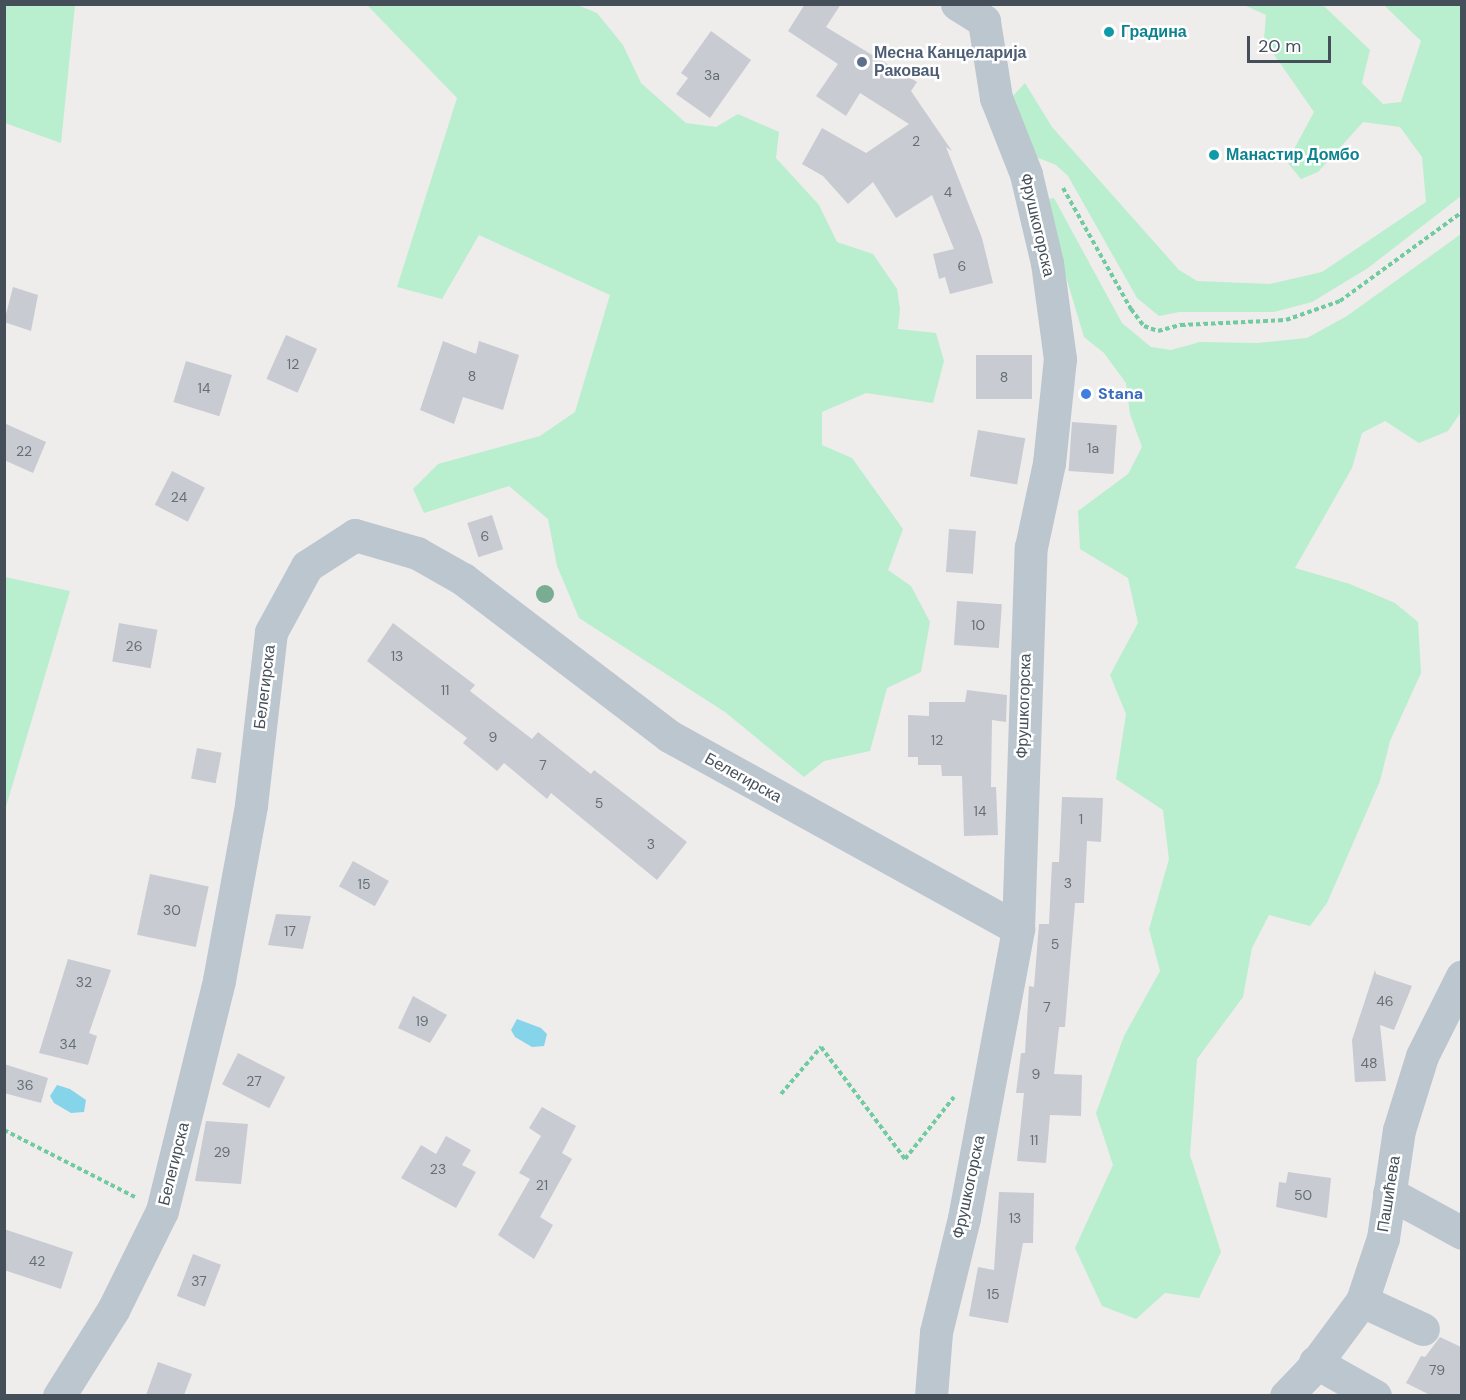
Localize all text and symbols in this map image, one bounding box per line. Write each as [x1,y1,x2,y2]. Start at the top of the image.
place label: Градина [1121,22,1187,42]
scale bar [1250,24,1334,62]
marker: Градина [1102,25,1116,39]
text: 20 m [1258,34,1301,58]
place label: Месна Канцеларија Раковац [874,43,1027,81]
marker: Месна Канцеларија Раковац [855,55,869,69]
house number: 3a [704,67,720,83]
house number: 2 [912,133,920,149]
place label: Манастир Домбо [1226,145,1360,165]
marker: Манастир Домбо [1207,148,1221,162]
street label: Фрушкогорска [1016,172,1058,278]
house number: 4 [944,184,952,200]
house number: 6 [958,258,966,274]
house number: 12 [287,356,299,372]
house number: 8 [468,368,476,384]
house number: 8 [1000,369,1008,385]
house number: 14 [198,380,210,396]
place label: Stana [1098,384,1143,404]
marker: Stana [1079,387,1093,401]
house number: 1a [1087,440,1099,456]
house number: 22 [16,443,32,459]
house number: 24 [171,489,187,505]
house number: 6 [481,528,489,544]
house number: 10 [971,617,985,633]
house number: 26 [126,638,142,654]
street label: Белегирска [250,644,280,730]
house number: 13 [391,648,403,664]
street label: Фрушкогорска [1013,653,1035,759]
house number: 11 [441,682,449,698]
house number: 9 [489,729,497,745]
house number: 12 [931,732,943,748]
street label: Белегирска [701,749,785,807]
house number: 7 [539,757,547,773]
house number: 5 [595,795,603,811]
house number: 14 [974,803,986,819]
house number: 1 [1079,811,1083,827]
house number: 3 [647,836,655,852]
house number: 3 [1064,875,1072,891]
house number: 15 [358,876,370,892]
house number: 30 [163,902,181,918]
house number: 17 [284,923,296,939]
house number: 5 [1051,936,1059,952]
house number: 32 [76,974,92,990]
house number: 46 [1376,993,1394,1009]
house number: 7 [1043,999,1051,1015]
house number: 19 [415,1013,429,1029]
house number: 34 [60,1036,76,1052]
house number: 48 [1360,1055,1378,1071]
house number: 9 [1032,1066,1040,1082]
house number: 27 [246,1073,262,1089]
house number: 36 [16,1077,34,1093]
street label: Белегирска [154,1120,194,1208]
house number: 11 [1030,1132,1038,1148]
street label: Фрушкогорска [949,1133,989,1241]
house number: 29 [214,1144,230,1160]
street label: Пашићева [1373,1154,1405,1234]
house number: 23 [430,1161,446,1177]
house number: 21 [536,1177,548,1193]
house number: 50 [1294,1187,1312,1203]
house number: 13 [1009,1210,1021,1226]
house number: 42 [29,1253,45,1269]
house number: 37 [191,1273,207,1289]
house number: 15 [987,1286,999,1302]
house number: 79 [1429,1362,1445,1378]

